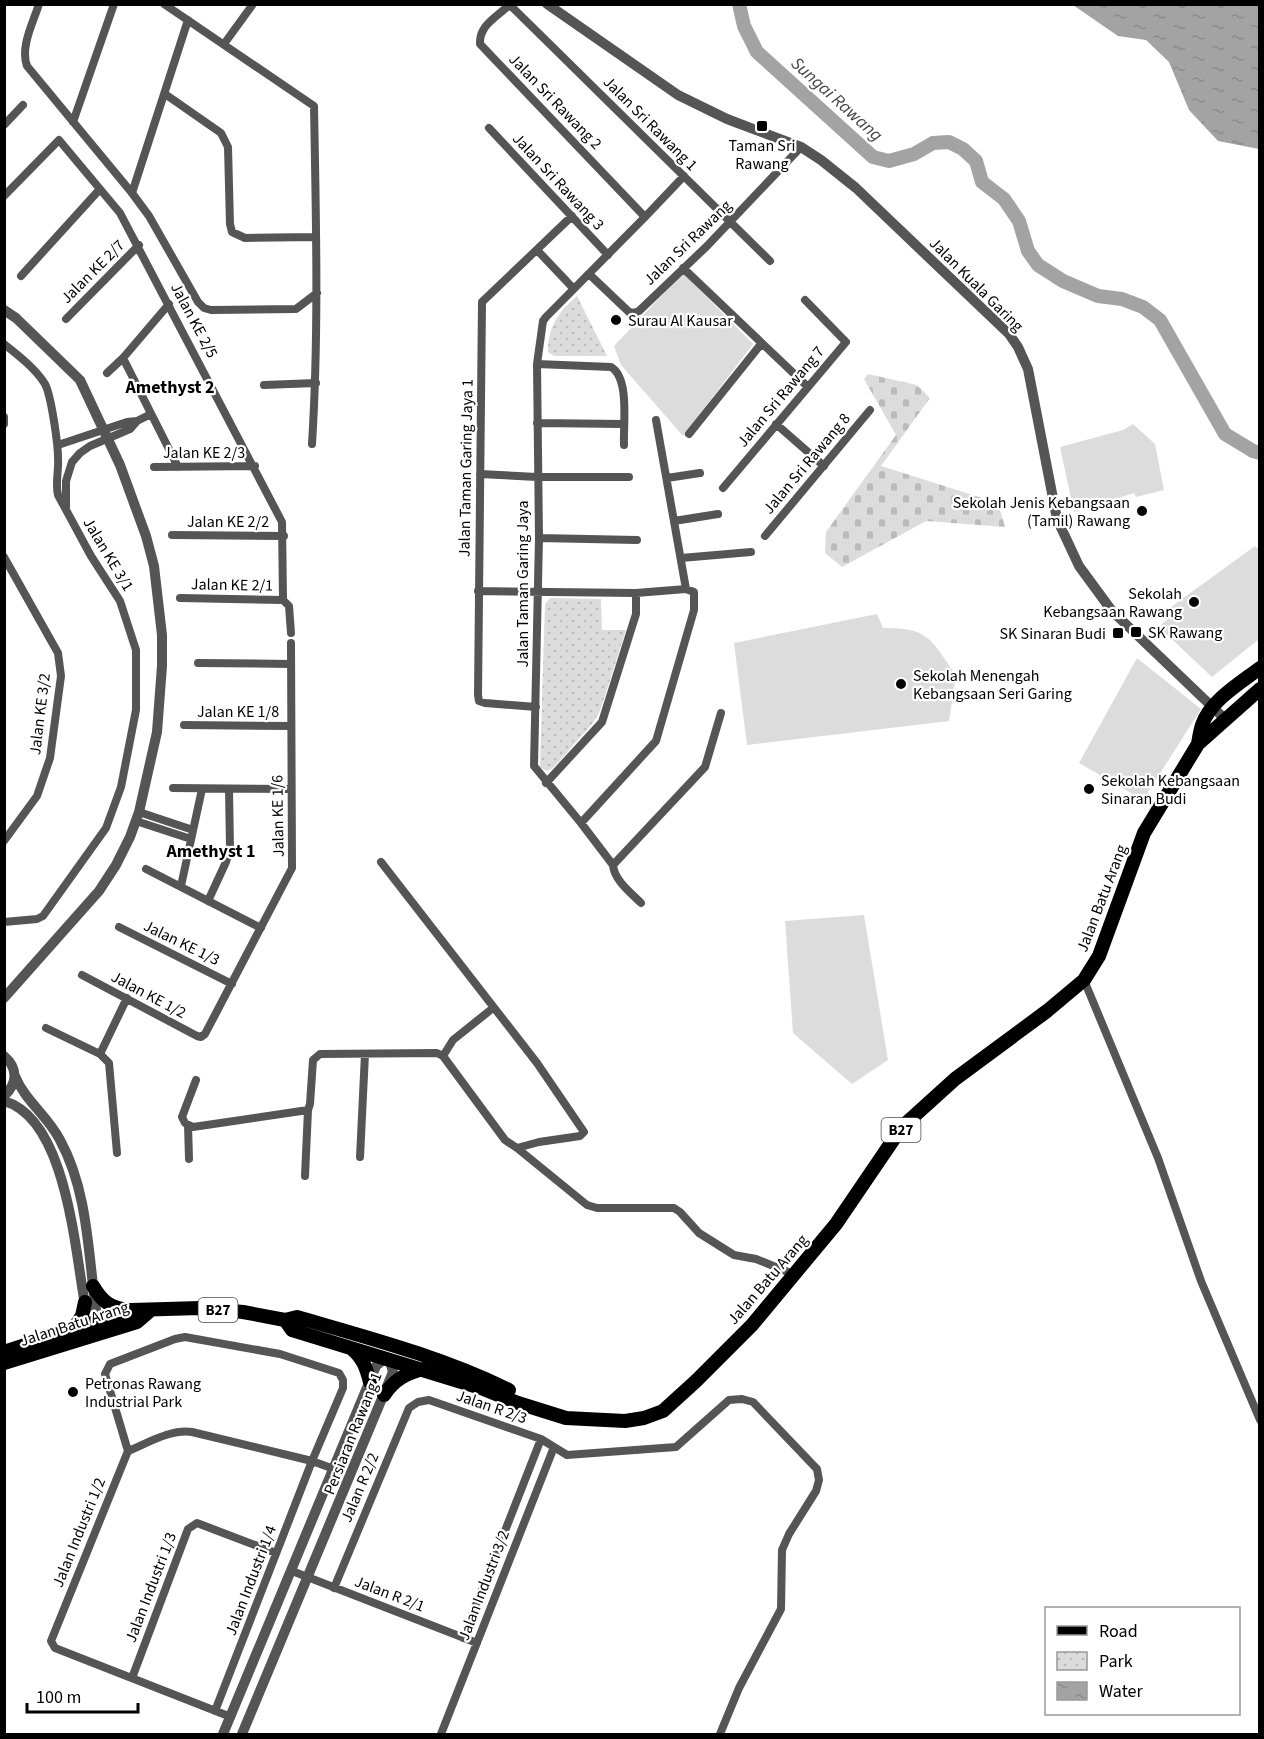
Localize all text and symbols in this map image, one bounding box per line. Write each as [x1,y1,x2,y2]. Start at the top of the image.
street label: Jalan Sri Rawang 2 [504,49,607,155]
water label: Sungai Rawang [785,51,888,147]
street label: Jalan Sri Rawang 1 [598,72,702,176]
marker: Taman Sri Rawang [755,119,769,133]
street label: Jalan Sri Rawang 3 [507,128,609,235]
place label: Taman Sri Rawang [729,135,795,175]
street label: Jalan Sri Rawang [639,195,736,290]
street label: Jalan Kuala Garing [924,233,1028,337]
street label: Jalan KE 2/7 [56,235,130,309]
street label: Jalan KE 2/5 [165,279,223,362]
place label: Surau Al Kausar [628,310,733,332]
marker: Surau Al Kausar [609,313,623,327]
street label: Jalan Sri Rawang 7 [732,341,830,452]
district label: Amethyst 2 [124,375,215,400]
street label: Jalan Taman Garing Jaya 1 [453,379,479,557]
street label: Jalan Sri Rawang 8 [758,408,856,519]
street label: Jalan KE 2/3 [163,442,245,464]
place label: Sekolah Jenis Kebangsaan (Tamil) Rawang [953,492,1130,532]
street label: Jalan Taman Garing Jaya [512,501,534,667]
marker: Sekolah Jenis Kebangsaan (Tamil) Rawang [1135,504,1149,518]
street label: Jalan KE 2/2 [187,511,269,533]
street label: Jalan KE 3/1 [78,514,139,595]
street label: Jalan KE 2/1 [191,573,273,597]
place label: Sekolah Kebangsaan Rawang [1043,583,1182,623]
marker: Sekolah Kebangsaan Rawang [1187,595,1201,609]
place label: SK Rawang [1148,622,1222,644]
place label: SK Sinaran Budi [1000,623,1106,645]
marker: SK Rawang [1129,625,1143,639]
marker: SK Sinaran Budi [1111,626,1125,640]
place label: Sekolah Menengah Kebangsaan Seri Garing [913,665,1072,705]
street label: Jalan KE 3/2 [24,672,56,756]
marker: Sekolah Menengah Kebangsaan Seri Garing [894,677,908,691]
street label: Jalan KE 1/8 [197,701,279,723]
place label: Sekolah Kebangsaan Sinaran Budi [1101,770,1240,810]
street label: Jalan KE 1/6 [266,775,290,857]
marker: Sekolah Kebangsaan Sinaran Budi [1082,782,1096,796]
district label: Amethyst 1 [165,839,256,864]
street label: Jalan Batu Arang [1071,842,1132,955]
street label: Jalan KE 1/3 [140,915,223,971]
street label: Jalan KE 1/2 [107,966,190,1024]
road number: B27 [882,1118,920,1142]
street label: Jalan Batu Arang [722,1230,813,1330]
street label: Jalan Batu Arang [17,1296,132,1352]
road number: B27 [198,1298,238,1322]
street label: Persiaran Rawang 1 [318,1369,388,1498]
place label: Petronas Rawang Industrial Park [85,1373,201,1413]
marker: Petronas Rawang Industrial Park [66,1385,80,1399]
street label: Jalan R 2/3 [453,1385,530,1429]
street label: Jalan R 2/2 [335,1449,384,1526]
street label: Jalan Industri 1/2 [47,1474,111,1590]
street label: Jalan Industri 1/4 [220,1522,282,1639]
street label: Jalan Industri 3/2 [453,1527,515,1644]
street label: Jalan Industri 1/3 [120,1529,182,1646]
street label: Jalan R 2/1 [351,1570,428,1617]
legend [1045,1607,1240,1715]
text: Road [1099,1619,1138,1644]
text: Park [1099,1649,1133,1674]
scale bar [27,1676,138,1714]
text: Water [1099,1679,1143,1704]
text: 100 m [36,1685,81,1710]

